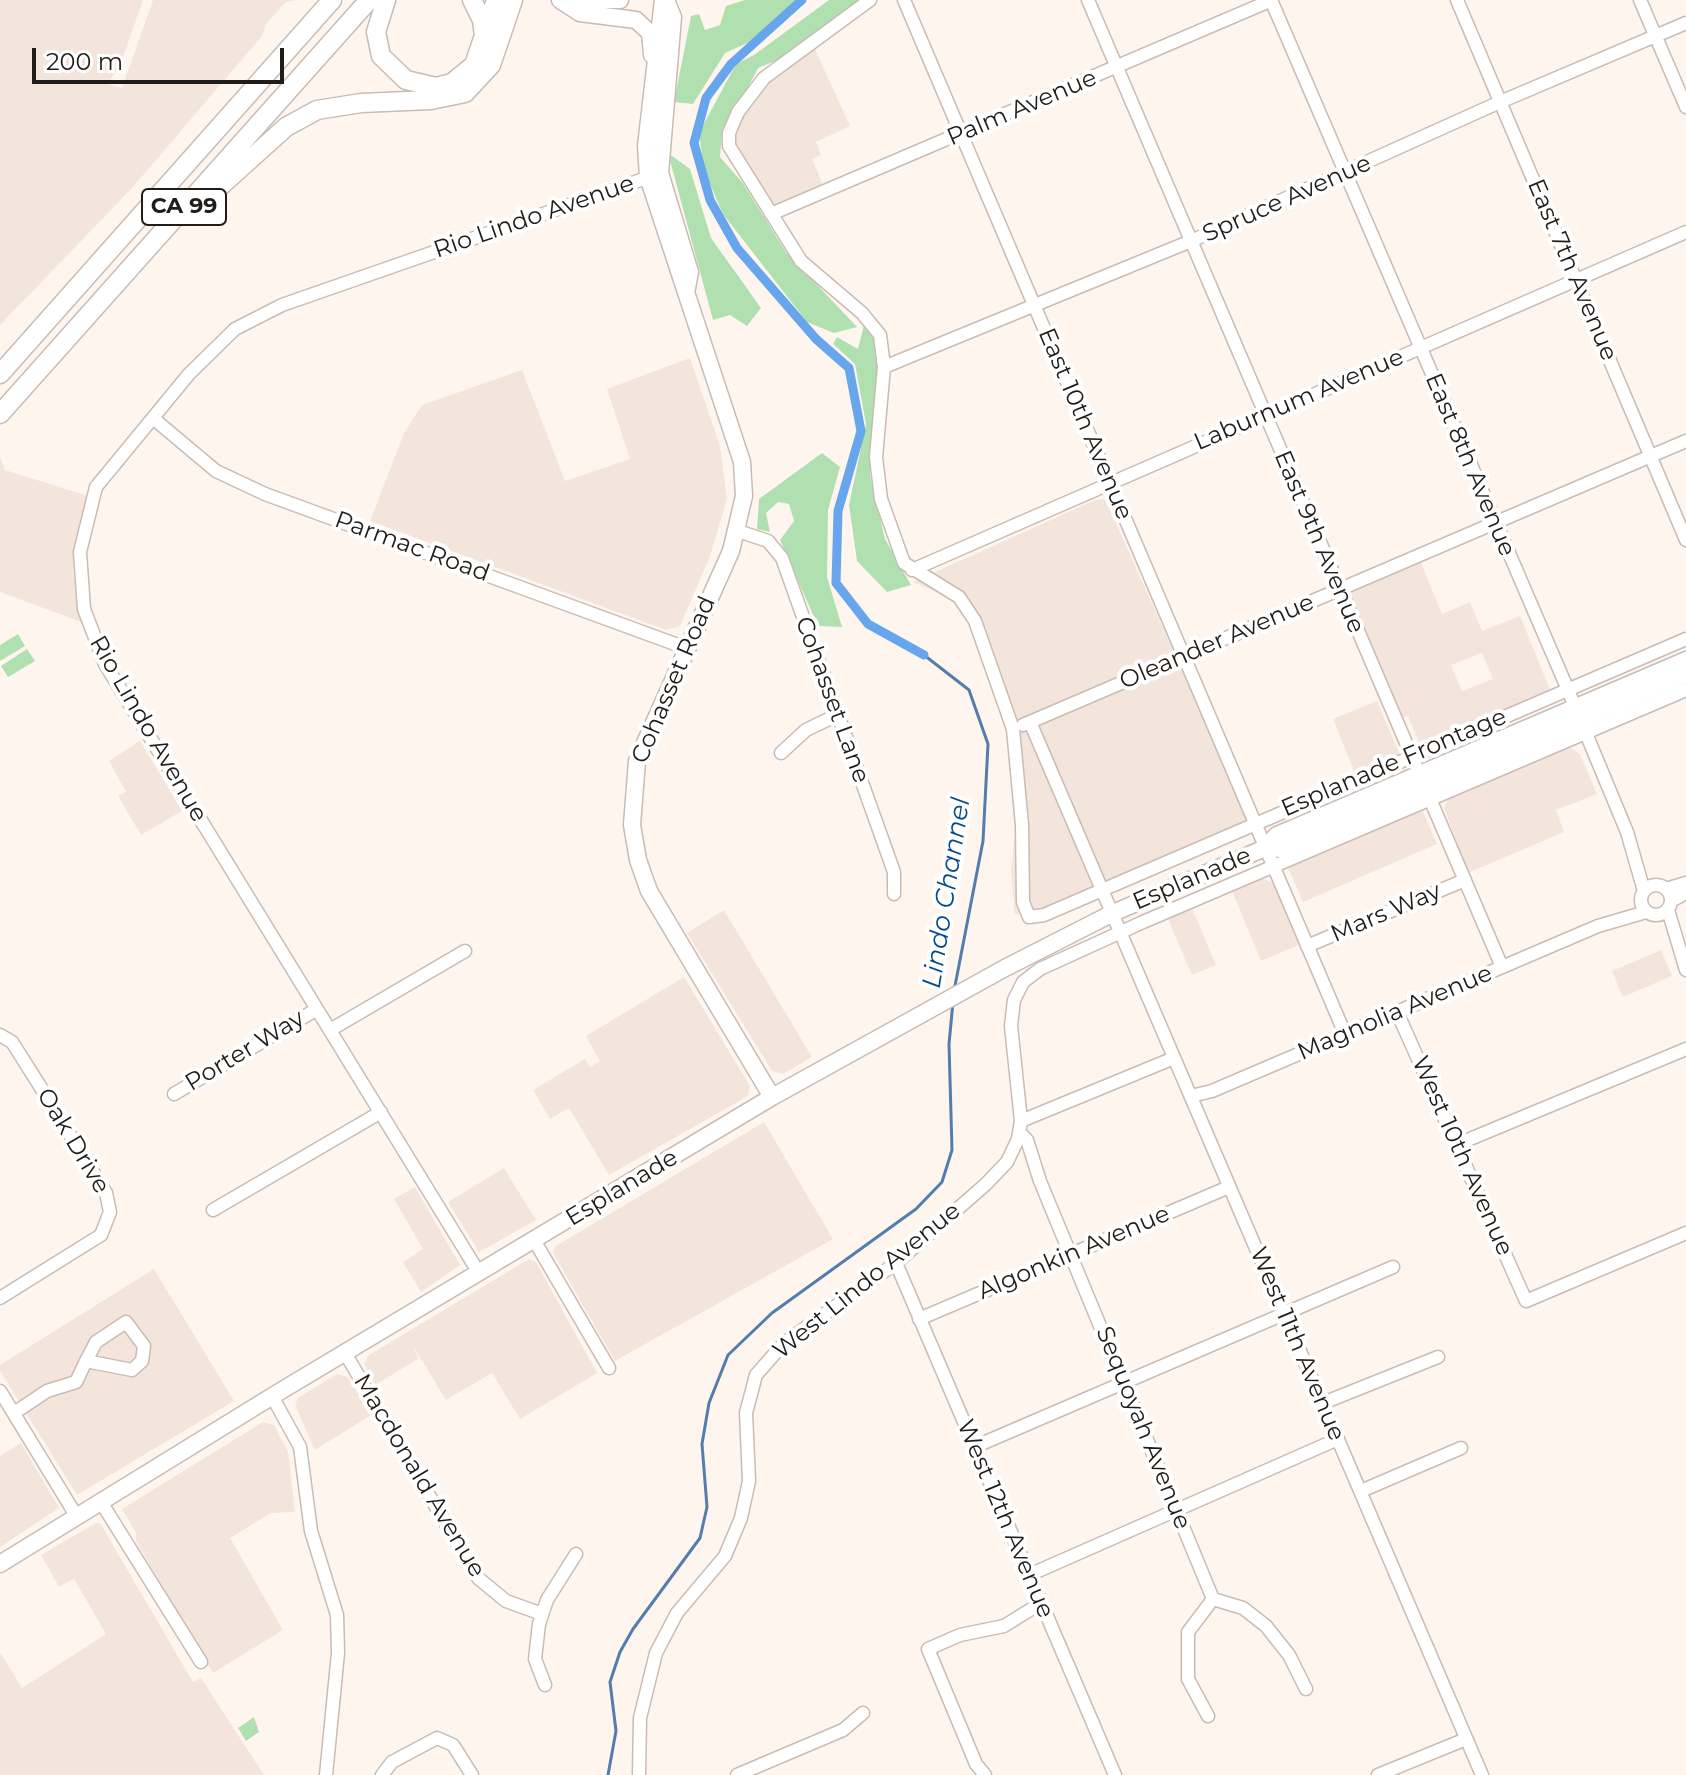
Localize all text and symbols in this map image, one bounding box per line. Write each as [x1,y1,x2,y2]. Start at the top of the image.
scale bar [36,32,288,82]
text: 200 m [46,47,123,76]
street label: Palm Avenue [943,64,1101,152]
street label: Spruce Avenue [1198,149,1376,249]
street label: Rio Lindo Avenue [430,169,638,265]
street label: East 7th Avenue [1521,175,1623,365]
road number: CA 99 [142,189,226,225]
street label: East 10th Avenue [1032,324,1138,524]
street label: Laburnum Avenue [1190,343,1408,457]
street label: East 8th Avenue [1418,369,1522,561]
street label: East 9th Avenue [1268,446,1370,638]
street label: Parmac Road [331,506,493,588]
street label: Oleander Avenue [1115,588,1319,696]
street label: Cohasset Road [626,592,722,768]
street label: Cohasset Lane [789,613,875,787]
street label: Rio Lindo Avenue [83,631,213,827]
street label: Esplanade Frontage [1277,703,1511,823]
water label: Lindo Channel [917,796,977,990]
street label: Esplanade [1129,841,1255,917]
street label: Mars Way [1327,877,1445,949]
street label: Magnolia Avenue [1293,959,1497,1067]
street label: Porter Way [180,1004,310,1098]
street label: West 10th Avenue [1405,1052,1519,1260]
street label: Oak Drive [30,1083,116,1199]
street label: Esplanade [561,1143,683,1233]
street label: West Lindo Avenue [768,1197,966,1365]
street label: Algonkin Avenue [974,1200,1174,1306]
street label: West 11th Avenue [1243,1243,1351,1445]
street label: Sequoyah Avenue [1089,1322,1197,1534]
street label: Macdonald Avenue [347,1369,491,1583]
street label: West 12th Avenue [950,1415,1060,1623]

